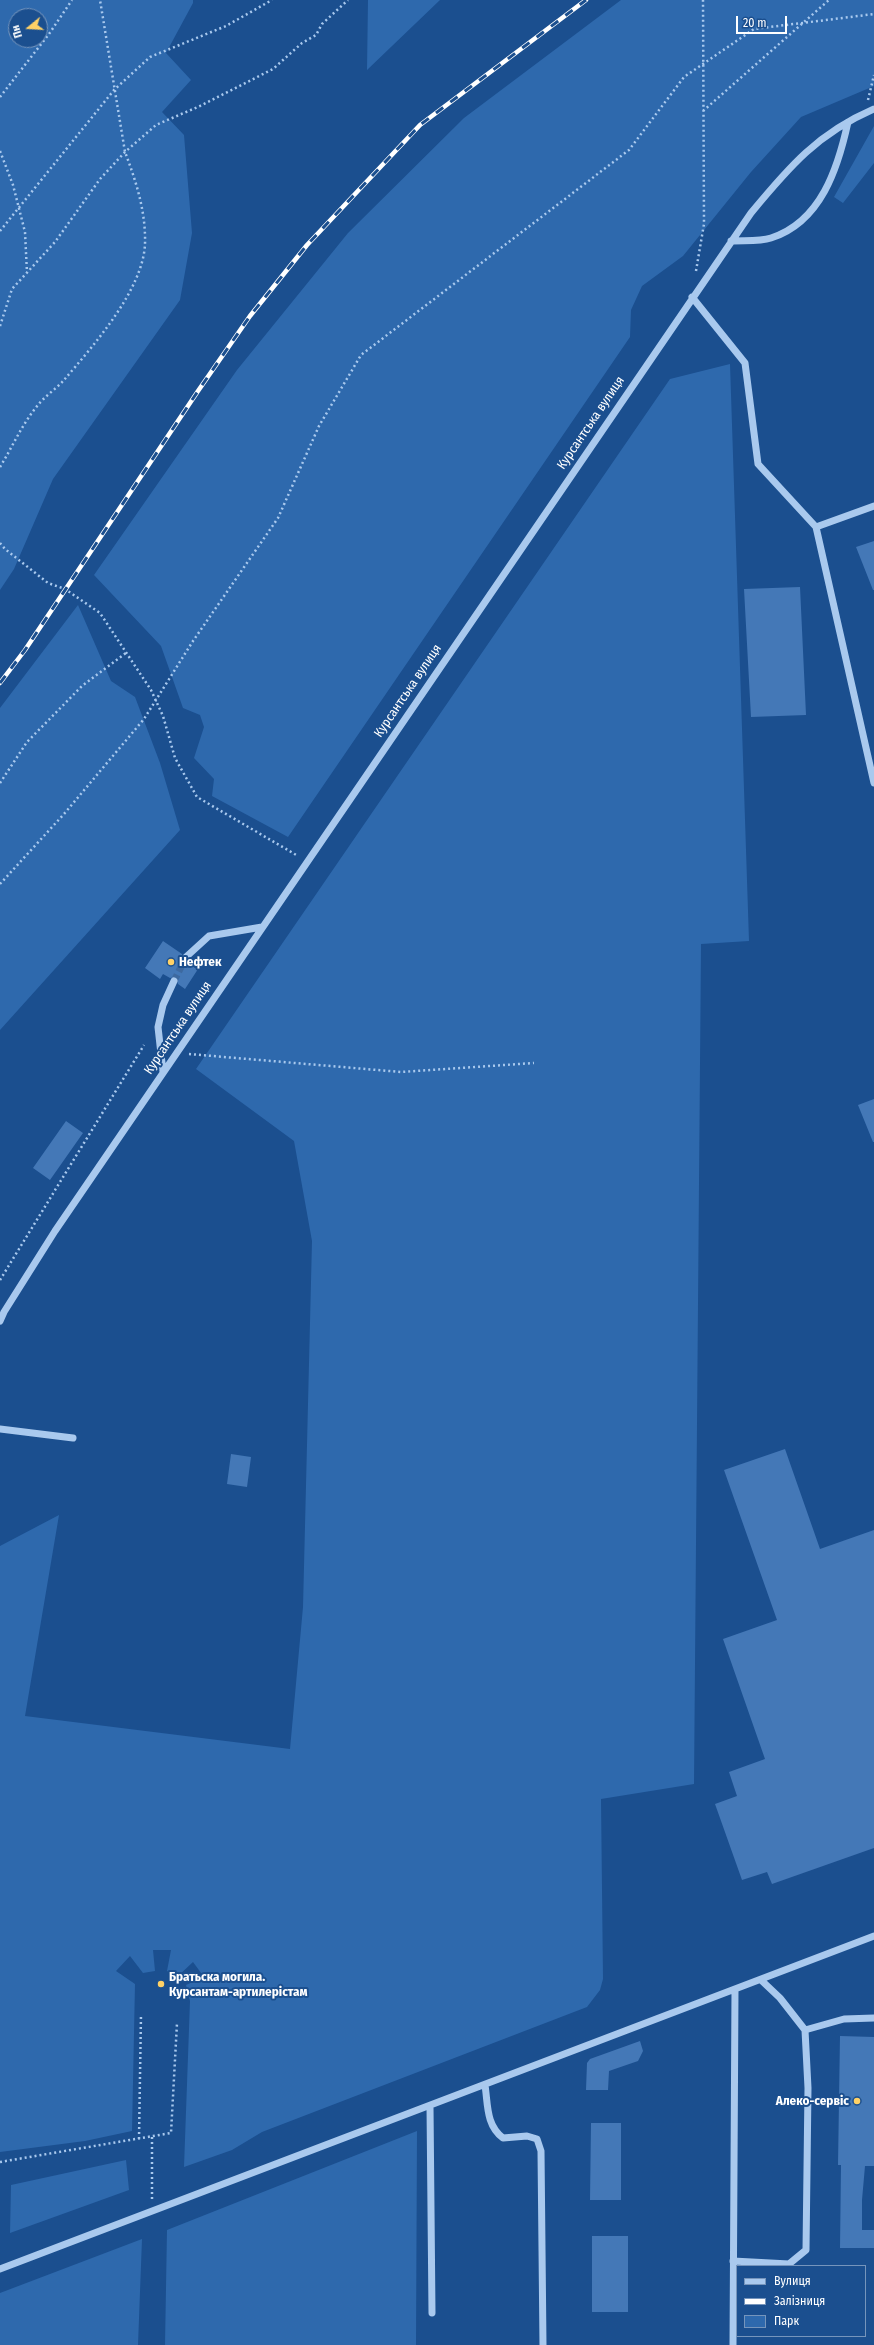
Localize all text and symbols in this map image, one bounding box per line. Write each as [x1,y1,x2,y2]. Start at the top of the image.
north arrow [8,8,48,48]
scale bar [738,8,789,34]
text: 20 m [743,16,767,30]
text: Пн [9,24,25,39]
street label: Курсантська вулиця [554,373,628,473]
street label: Курсантська вулиця [371,641,445,741]
place label: Нефтек [179,954,221,970]
marker: Нефтек [166,957,176,967]
street label: Курсантська вулиця [141,978,215,1078]
place label: Братьска могила. Курсантам-артилерістам [169,1969,307,2000]
marker: Братьска могила. Курсантам-артилерістам [156,1979,166,1989]
place label: Алеко-сервіс [776,2093,849,2109]
marker: Алеко-сервіс [852,2096,862,2106]
legend [736,2265,866,2337]
text: Вулиця [774,2274,811,2288]
text: Залізниця [774,2294,825,2308]
text: Парк [774,2314,799,2328]

